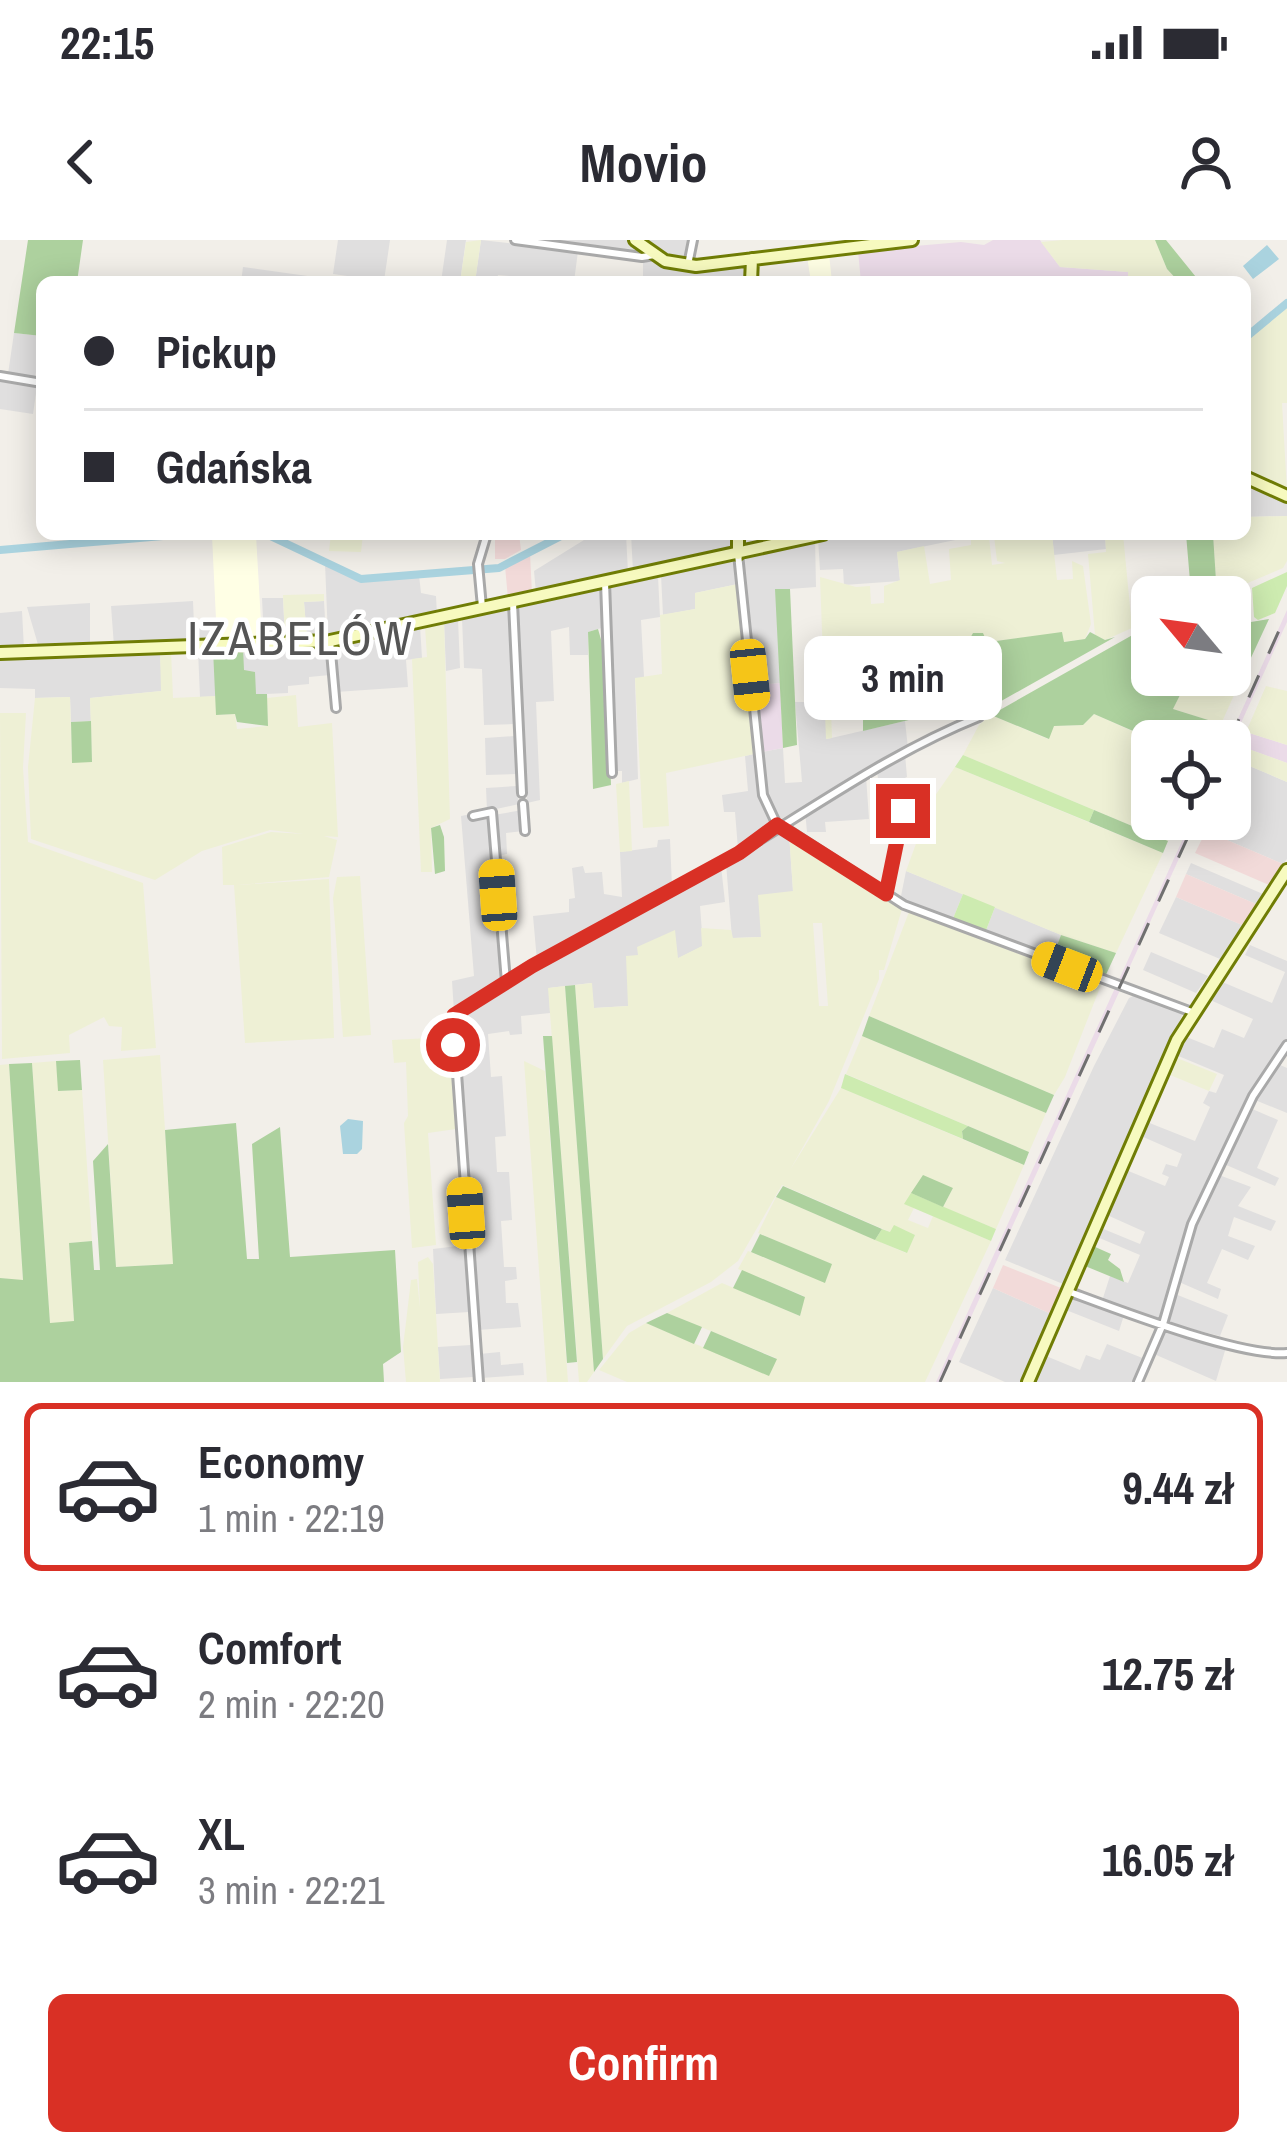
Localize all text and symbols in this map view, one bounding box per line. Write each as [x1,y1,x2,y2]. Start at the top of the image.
text: 22:15 [60,12,154,73]
text: Movio [580,126,707,199]
icon: back [48,129,114,195]
icon: person [1173,129,1239,195]
text: Pickup [156,321,277,382]
text: Gdańska [156,436,312,497]
north arrow [1131,576,1251,696]
map controls [1131,576,1251,840]
district label: IZABELÓW [187,605,415,670]
car [728,637,772,713]
callout: 3 min [804,637,1002,721]
text: 3 min [861,652,945,704]
button: locate [1131,720,1251,840]
route end [876,784,930,838]
car [478,858,518,932]
car [1027,937,1107,997]
route start [426,1018,480,1072]
car [446,1176,486,1250]
text: Economy [198,1431,364,1492]
icon: car [54,1433,162,1541]
text: 9.44 zł [1122,1457,1233,1518]
text: 1 min · 22:19 [198,1492,385,1544]
text: Comfort [198,1617,341,1678]
icon: car [54,1619,162,1727]
text: 12.75 zł [1102,1643,1233,1704]
text: 2 min · 22:20 [198,1678,385,1730]
text: XL [198,1803,245,1864]
icon: car [54,1805,162,1913]
text: 16.05 zł [1102,1829,1233,1890]
text: 3 min · 22:21 [198,1864,385,1916]
button: Confirm [48,1994,1239,2132]

